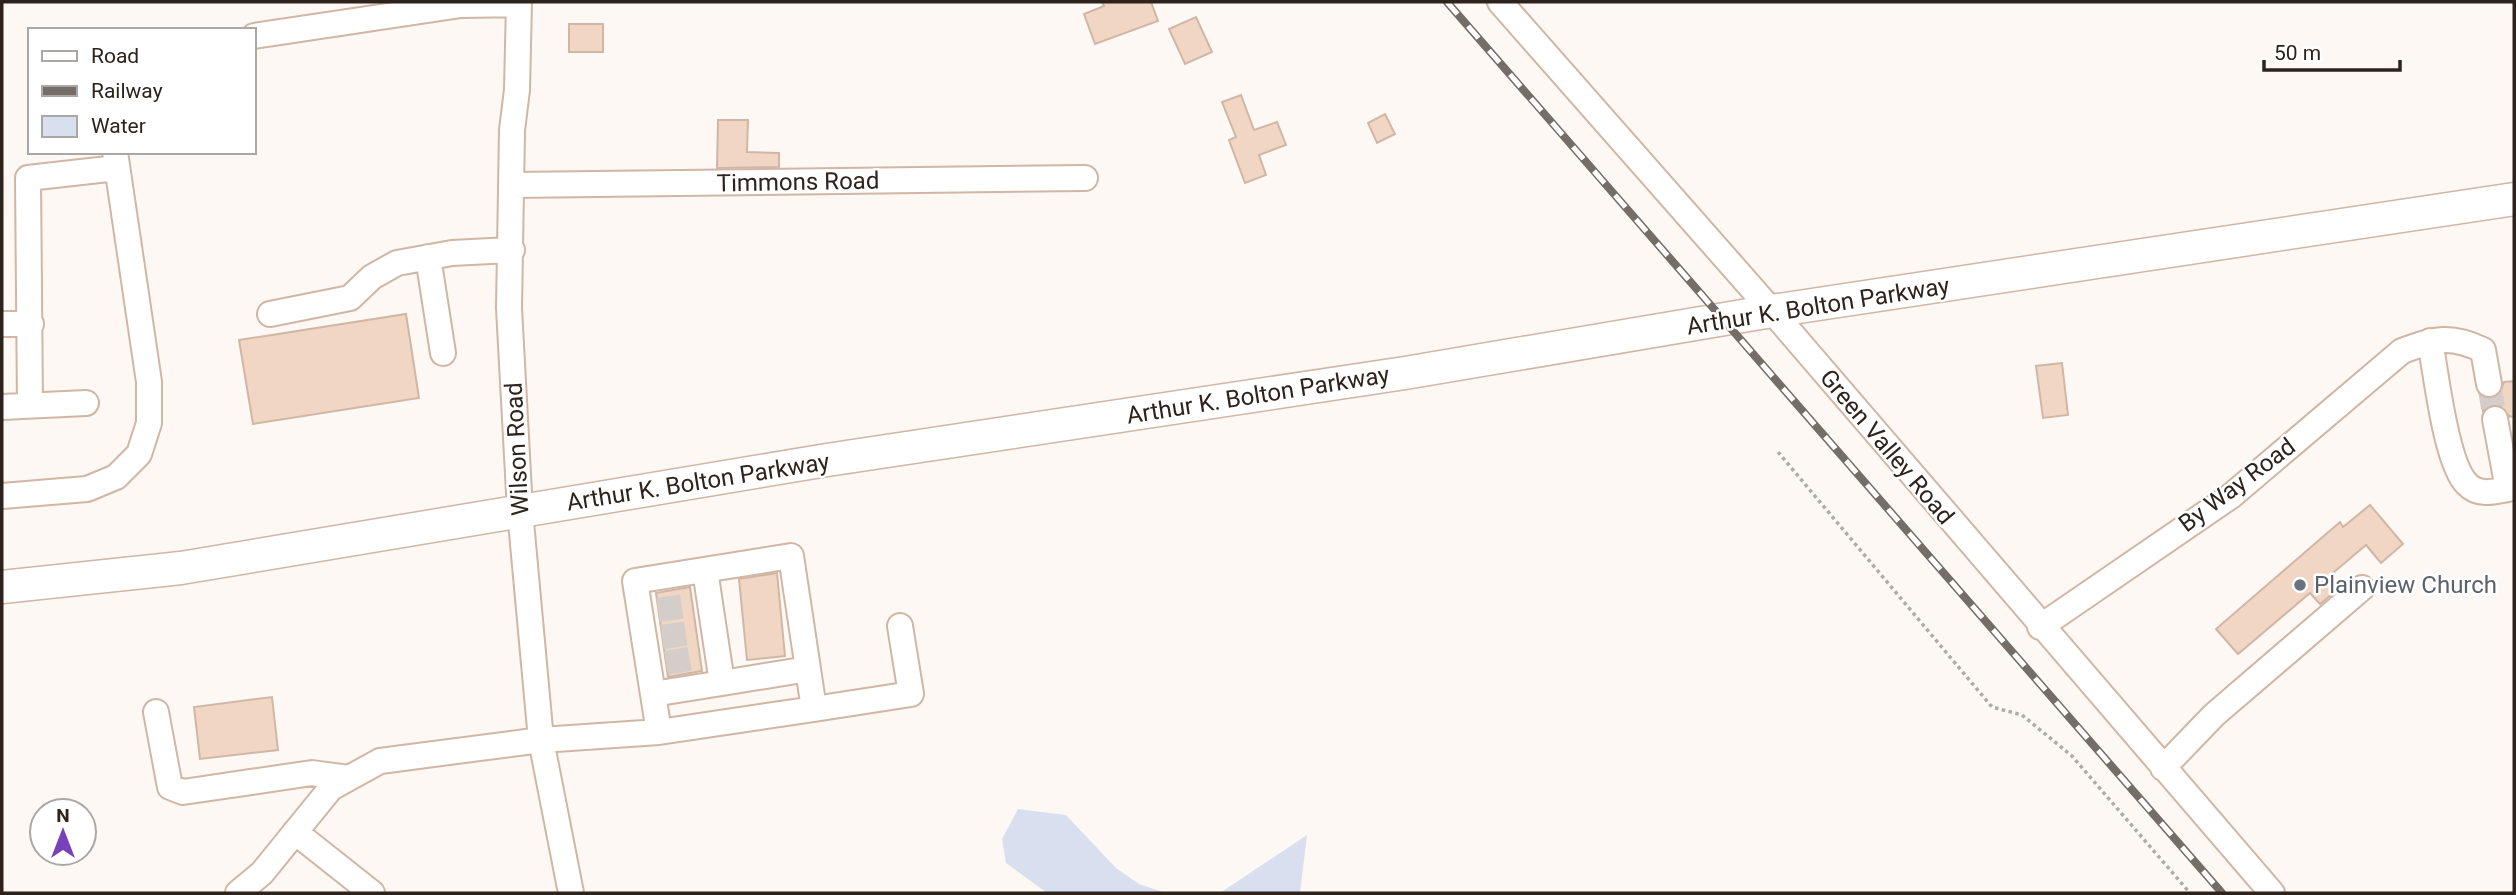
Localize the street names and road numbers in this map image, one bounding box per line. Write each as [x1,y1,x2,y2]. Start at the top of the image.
street label: Timmons Road [716,167,880,197]
street label: Arthur K. Bolton Parkway [1685,271,1952,341]
street label: Arthur K. Bolton Parkway [1125,360,1392,430]
street label: Green Valley Road [1814,364,1960,530]
street label: Wilson Road [500,382,534,516]
street label: By Way Road [2173,432,2301,538]
street label: Arthur K. Bolton Parkway [565,447,832,517]

